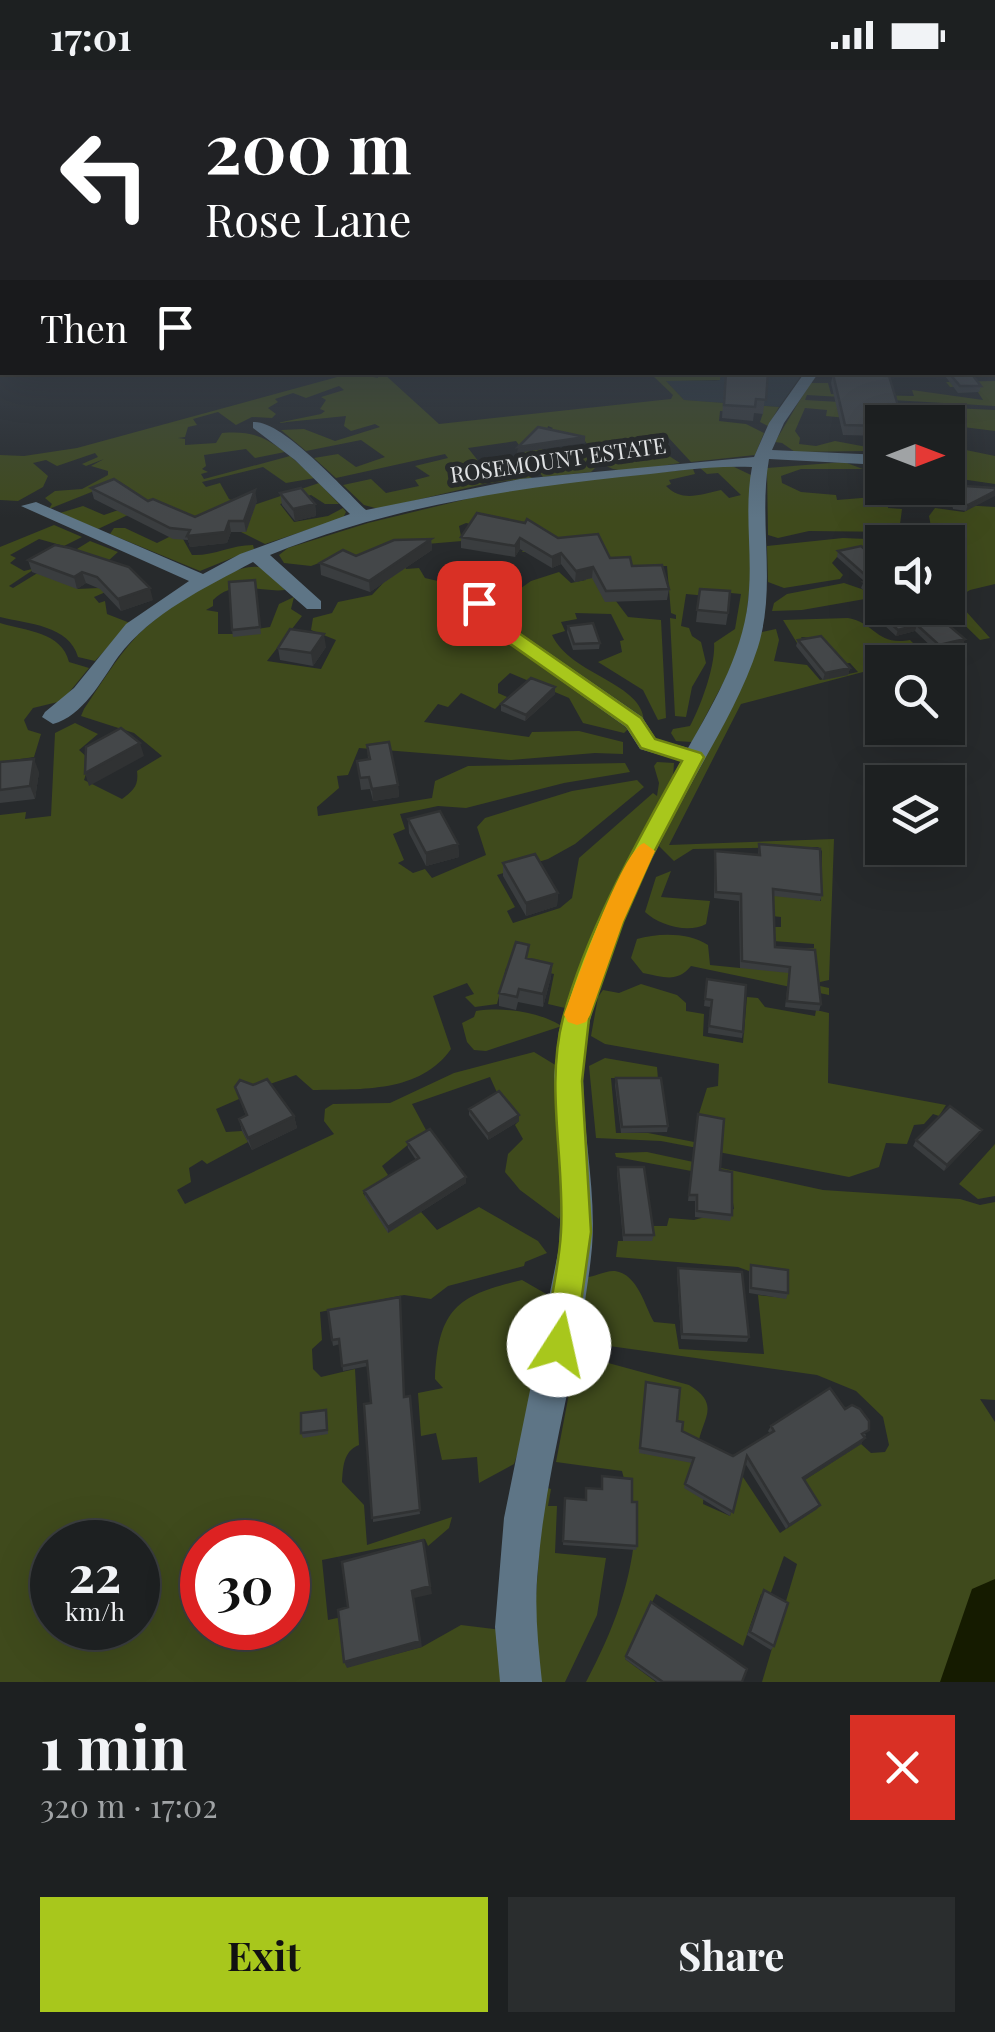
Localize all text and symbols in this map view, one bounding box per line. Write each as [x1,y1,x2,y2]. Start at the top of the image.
text: 17:01 [50,10,132,61]
text: 200 m [205,98,412,192]
icon: left [40,110,170,240]
text: Rose Lane [205,188,411,248]
icon: arrive [148,300,203,355]
text: Then [40,302,128,353]
north arrow [865,405,965,505]
map controls [865,405,965,865]
street label: ROSEMOUNT ESTATE [448,429,668,489]
button: sound [865,525,965,625]
pin [437,561,522,646]
icon: arrive [452,576,507,631]
button: search [865,645,965,745]
button: layers [865,765,965,865]
position arrow [507,1293,611,1397]
speed limit sign: 30 [180,1520,310,1650]
text: 22 [69,1539,121,1606]
text: km/h [65,1594,125,1627]
text: 1 min [40,1705,187,1785]
button: close [850,1715,955,1820]
text: 320 m · 17:02 [40,1783,218,1826]
button: Exit [40,1897,488,2012]
button: Share [508,1897,955,2012]

